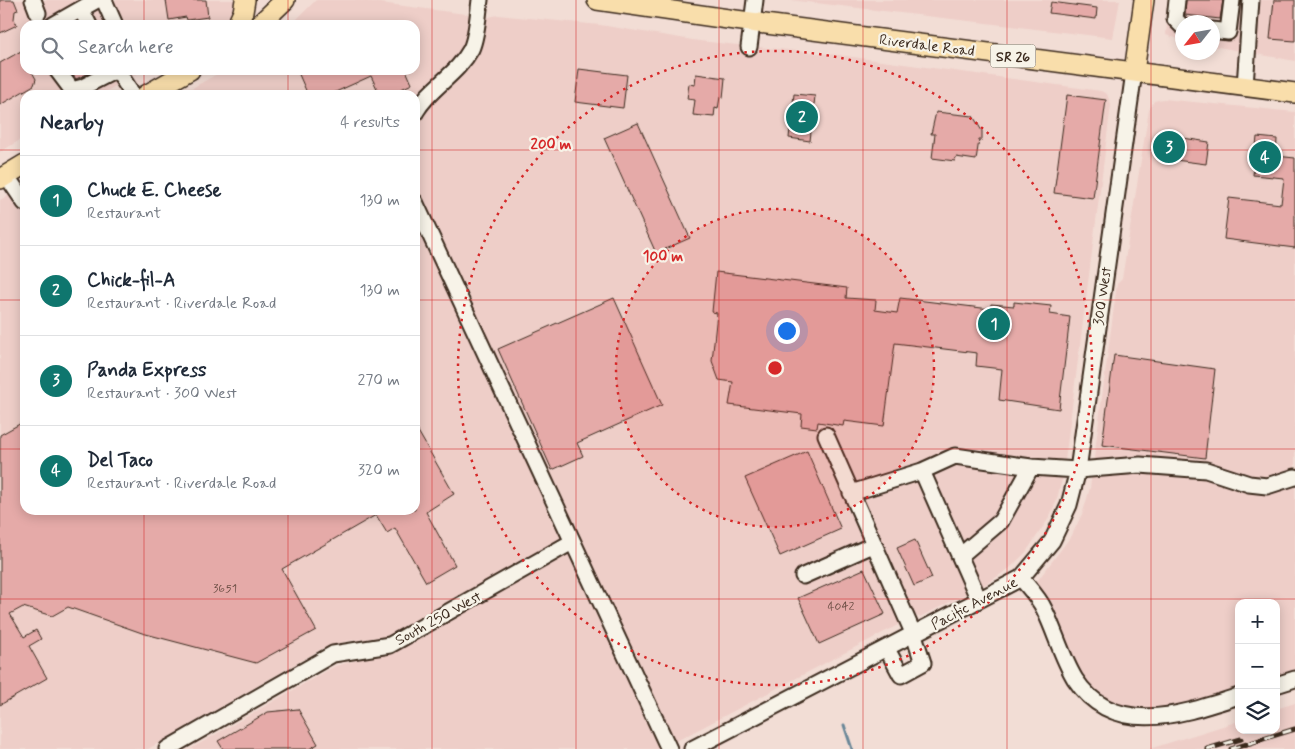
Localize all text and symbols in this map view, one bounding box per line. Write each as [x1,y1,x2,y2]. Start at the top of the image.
north arrow [1175,15,1220,60]
search box [20,20,420,75]
street label: Riverdale Road [878,30,976,62]
icon: search [38,34,66,62]
text: Search here [78,35,174,60]
road number: SR 26 [990,44,1036,68]
pin: 2 [786,98,818,136]
text: Nearby [40,109,104,137]
text: 4 results [340,112,400,133]
pin: 3 [1153,128,1185,166]
text: 200 m [531,135,572,155]
pin: 4 [1249,138,1281,176]
text: Chuck E. Cheese [87,178,222,203]
text: 1 [52,190,60,211]
text: 130 m [359,190,400,211]
text: Restaurant [87,203,161,224]
text: 100 m [643,247,683,267]
street label: 300 West [1089,265,1117,327]
text: Chick-fil-A [87,268,175,293]
text: 2 [52,280,60,301]
text: 130 m [359,280,400,301]
text: Restaurant · Riverdale Road [87,293,276,314]
pin: 1 [978,305,1010,343]
your location [774,318,800,344]
text: Panda Express [87,358,207,383]
centre of rings [766,359,784,377]
text: 3 [52,370,60,391]
text: 270 m [357,370,400,391]
text: Restaurant · 300 West [87,383,237,404]
text: Del Taco [87,448,153,473]
text: 4 [51,460,61,481]
text: 320 m [358,460,400,481]
text: Restaurant · Riverdale Road [87,473,276,494]
street label: Pacific Avenue [928,573,1021,635]
house number: 3651 [213,581,237,597]
street label: South 250 West [392,587,486,651]
house number: 4042 [828,599,855,615]
map controls [1235,599,1280,734]
button: + [1235,599,1280,644]
button: − [1235,644,1280,689]
button: layers [1235,689,1280,734]

